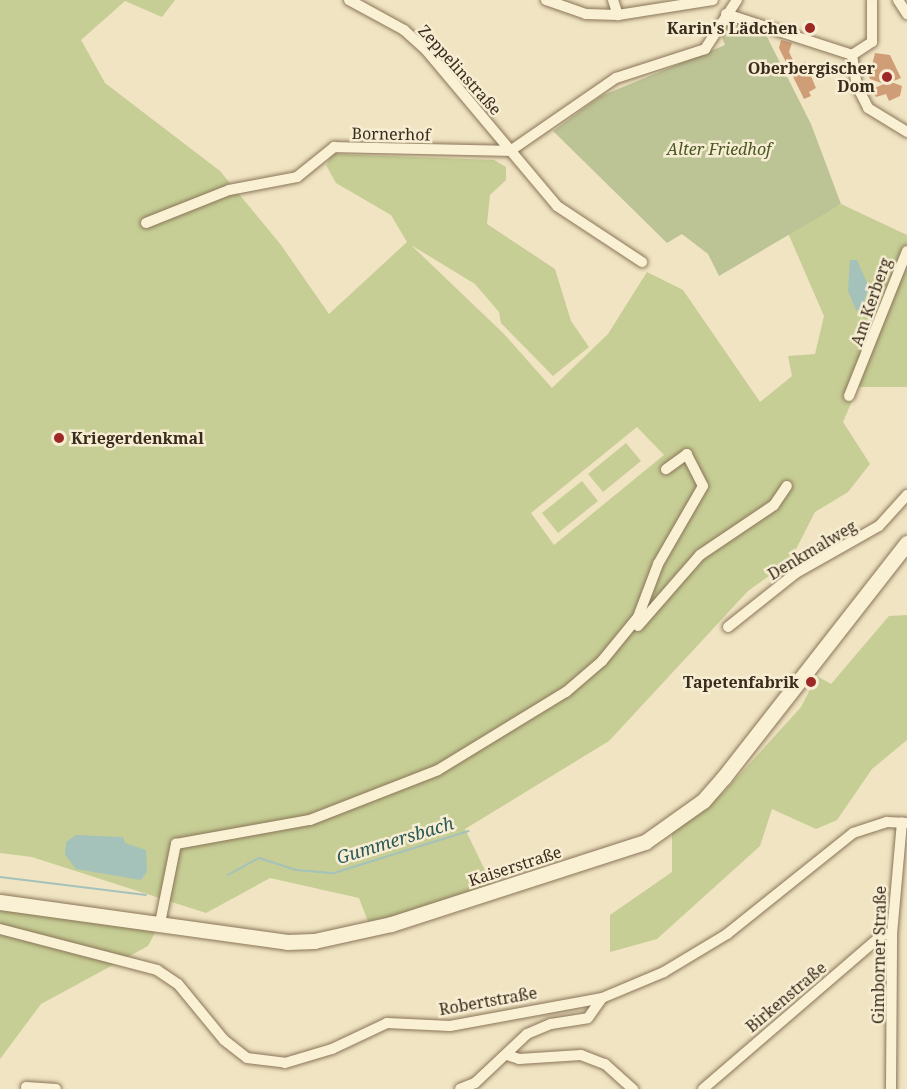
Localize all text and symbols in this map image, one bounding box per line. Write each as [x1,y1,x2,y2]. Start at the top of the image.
place label: Karin's Lädchen [667,18,798,38]
street label: Zeppelinstraße [415,21,505,119]
marker: Karin's Lädchen [803,21,817,35]
place label: Oberbergischer Dom [748,58,875,96]
marker: Oberbergischer Dom [880,70,894,84]
street label: Bornerhof [351,124,431,144]
park label: Alter Friedhof [667,139,771,159]
street label: Am Kerberg [847,255,895,349]
place label: Kriegerdenkmal [71,428,204,448]
marker: Kriegerdenkmal [52,431,66,445]
street label: Denkmalweg [764,516,860,584]
place label: Tapetenfabrik [683,672,799,692]
marker: Tapetenfabrik [804,675,818,689]
water label: Gummersbach [334,812,456,868]
street label: Kaiserstraße [466,842,564,890]
street label: Gimborner Straße [868,886,890,1024]
street label: Birkenstraße [742,958,830,1036]
street label: Robertstraße [437,983,539,1019]

